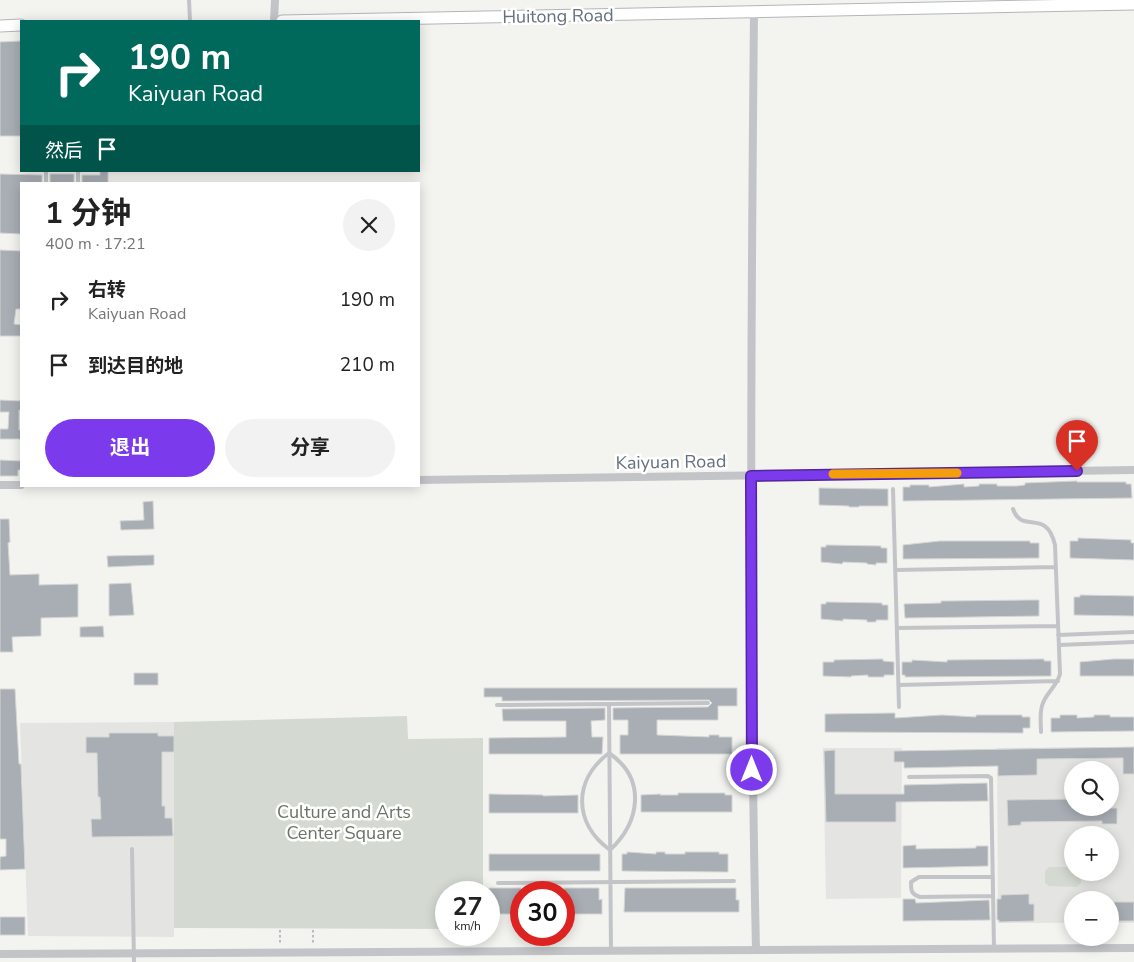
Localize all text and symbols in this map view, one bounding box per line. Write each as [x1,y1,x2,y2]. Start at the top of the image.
street label: Huitong Road [502,3,614,29]
text: 190 m [128,34,231,81]
icon: right [45,40,110,105]
text: Kaiyuan Road [128,79,263,109]
icon: arrive [93,135,121,163]
text: 然后 [45,138,83,164]
text: 1 分钟 [45,193,131,234]
button: close [343,199,395,251]
text: 400 m · 17:21 [45,233,146,255]
text: 右转 [88,277,126,303]
icon: right [45,286,73,314]
text: 190 m [340,287,395,313]
text: Kaiyuan Road [88,303,186,325]
icon: arrive [45,351,73,379]
text: 210 m [340,352,395,378]
text: 到达目的地 [88,353,183,379]
button: 退出 [45,419,215,477]
button: 分享 [225,419,395,477]
pin [1056,420,1098,471]
icon: arrive [1063,427,1091,455]
street label: Kaiyuan Road [616,449,726,475]
position arrow [725,743,777,795]
map controls [1064,761,1119,946]
button: search [1064,761,1119,816]
park label: Culture and Arts Center Square [277,800,411,845]
button: + [1064,826,1119,881]
speed limit sign: 30 [510,881,575,946]
text: 27 [452,890,483,924]
button: − [1064,891,1119,946]
text: km/h [454,918,481,934]

